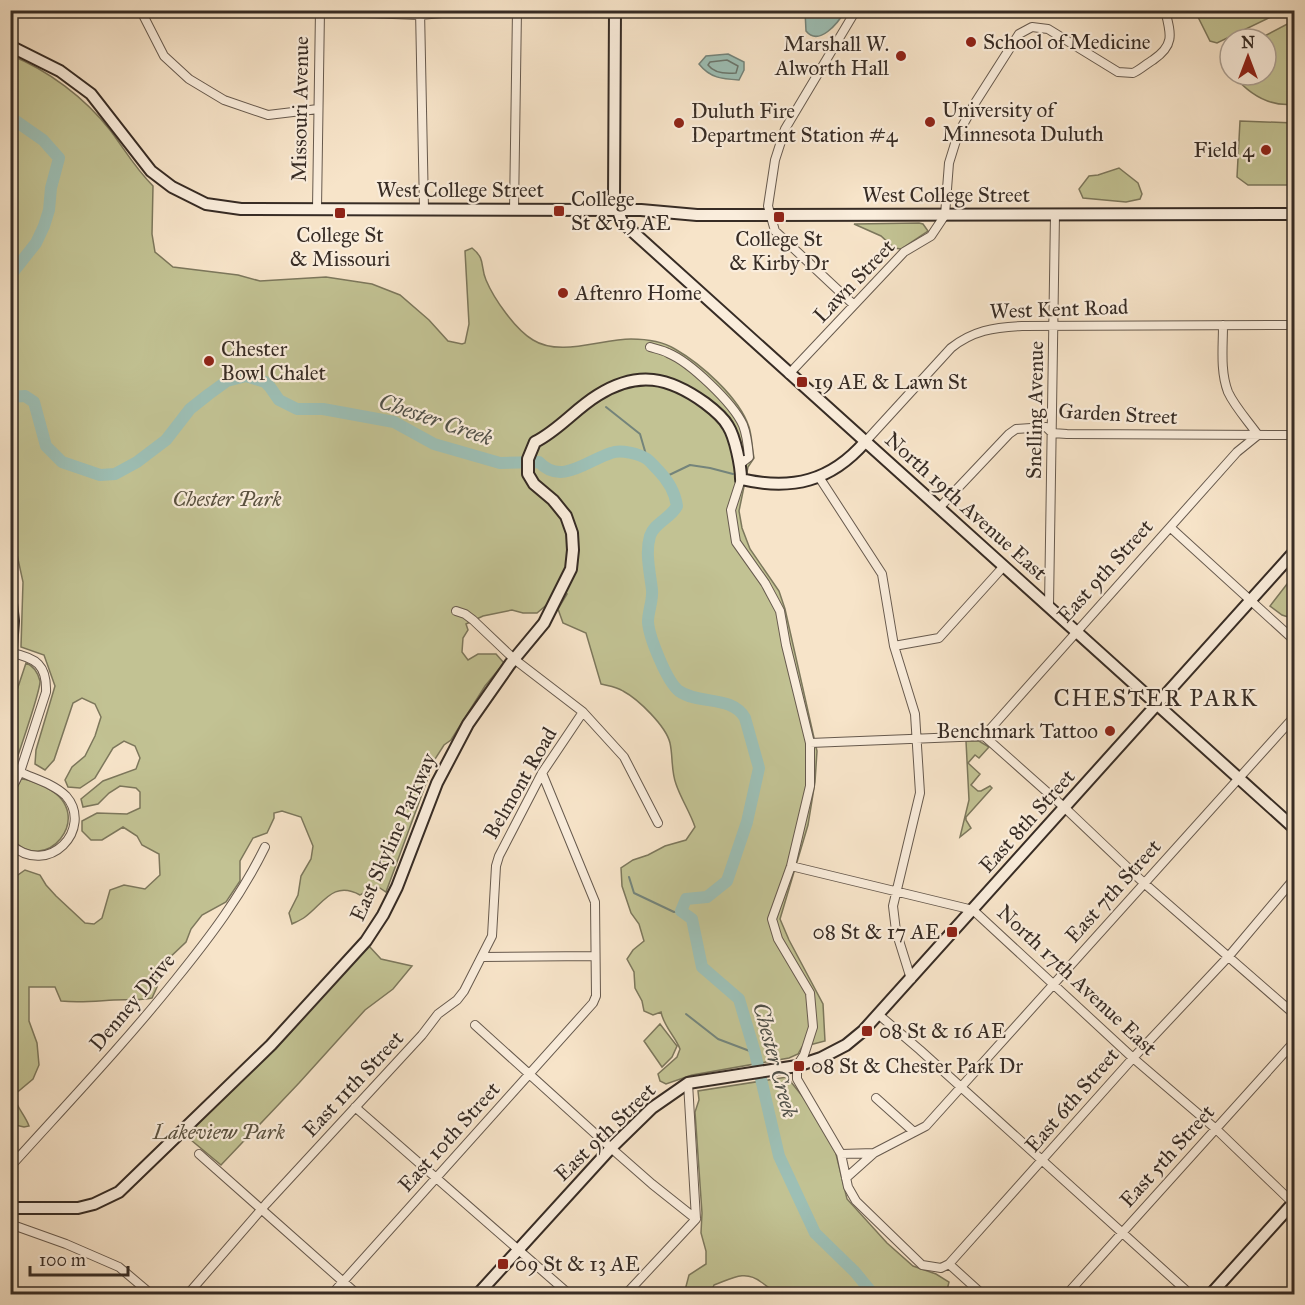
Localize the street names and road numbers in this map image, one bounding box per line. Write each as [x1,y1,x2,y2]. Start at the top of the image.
street label: Missouri Avenue [286,36,314,182]
street label: West College Street [376,177,544,203]
street label: West College Street [862,182,1030,208]
street label: Lawn Street [808,233,901,328]
street label: West Kent Road [989,294,1129,324]
street label: Snelling Avenue [1021,341,1049,479]
street label: Garden Street [1058,398,1179,430]
street label: North 19th Avenue East [880,426,1053,586]
street label: East 9th Street [1052,513,1159,628]
street label: Belmont Road [478,722,563,843]
street label: East Skyline Parkway [344,748,442,925]
street label: East 8th Street [974,763,1081,878]
street label: East 7th Street [1060,833,1167,948]
street label: North 17th Avenue East [992,899,1163,1061]
street label: Denney Drive [84,948,181,1056]
street label: East 11th Street [297,1025,409,1143]
street label: East 6th Street [1020,1042,1125,1158]
street label: East 10th Street [393,1076,506,1198]
street label: East 9th Street [549,1077,661,1187]
street label: East 5th Street [1114,1099,1220,1213]

